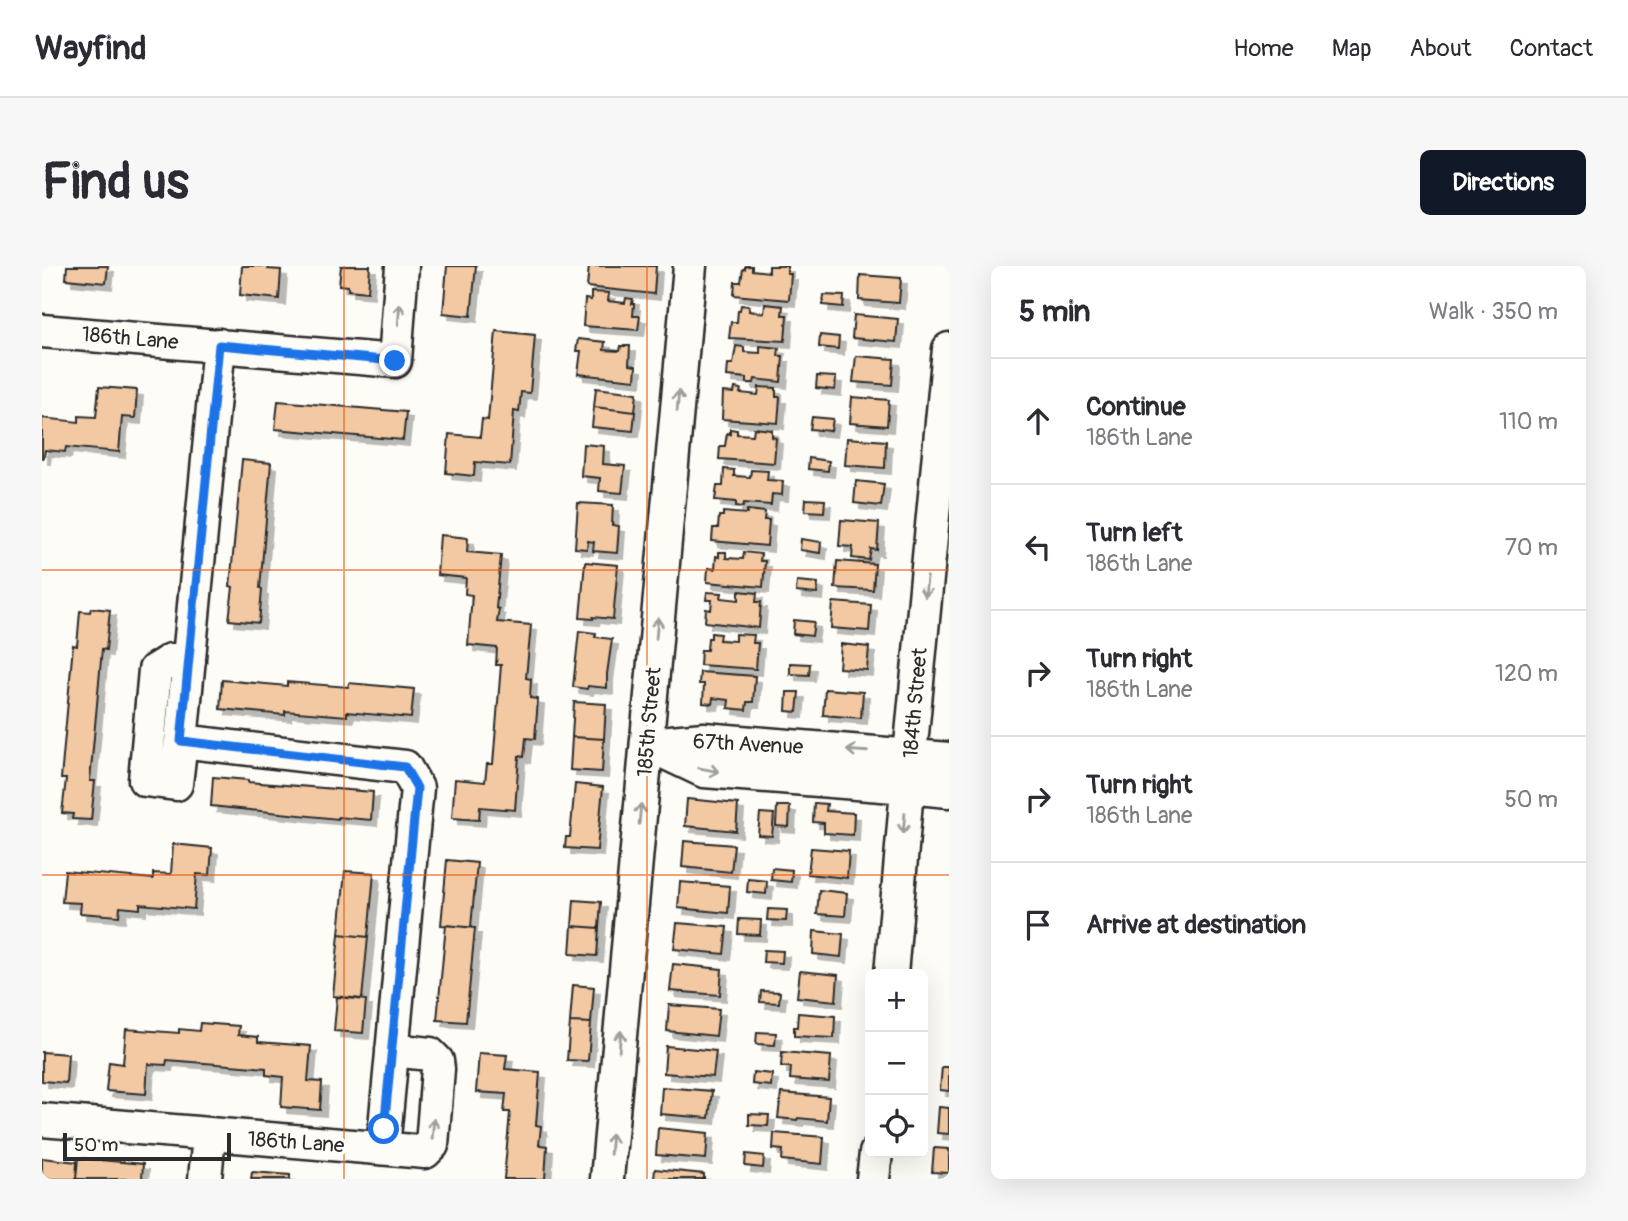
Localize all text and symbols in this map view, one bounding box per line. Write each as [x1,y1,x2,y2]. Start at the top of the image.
text: Wayfind [35,28,147,69]
text: Home [1233,34,1294,63]
text: Map [1332,34,1372,63]
text: About [1410,34,1472,63]
text: Contact [1510,34,1593,63]
button: Directions [1420,150,1586,215]
text: Find us [42,152,189,213]
text: 5 min [1019,293,1090,330]
text: Walk · 350 m [1429,297,1558,326]
one-way arrow [392,302,405,325]
street label: 186th Lane [80,321,180,356]
route end [379,345,410,376]
one-way arrow [672,390,685,413]
text: Continue [1086,391,1186,423]
icon: ahead [1019,402,1057,440]
text: 110 m [1499,407,1558,436]
text: 186th Lane [1086,423,1192,452]
text: Turn left [1086,517,1182,549]
icon: left [1019,528,1057,566]
text: 70 m [1505,533,1558,562]
text: 186th Lane [1086,549,1192,578]
one-way arrow [919,575,932,598]
one-way arrow [651,617,664,639]
text: Turn right [1086,643,1192,675]
street label: 184th Street [897,646,934,759]
icon: right [1019,654,1057,692]
text: 120 m [1495,659,1558,688]
street label: 185th Street [631,666,668,778]
text: 186th Lane [1086,675,1192,704]
street label: 67th Avenue [692,728,805,761]
one-way arrow [846,744,868,757]
one-way arrow [697,764,720,777]
text: Turn right [1086,769,1192,801]
icon: right [1019,780,1057,818]
text: 50 m [1504,785,1558,814]
text: 186th Lane [1086,801,1192,830]
one-way arrow [634,803,647,826]
one-way arrow [897,811,910,834]
icon: arrive [1019,906,1057,944]
text: Arrive at destination [1086,909,1306,941]
map controls [865,969,928,1158]
button: + [865,969,928,1032]
one-way arrow [614,1030,627,1052]
button: − [865,1032,928,1095]
button: locate [865,1095,928,1158]
route start [368,1113,399,1144]
one-way arrow [427,1118,440,1141]
street label: 186th Lane [247,1126,346,1159]
scale bar [63,1130,231,1162]
text: 50 m [74,1133,118,1157]
one-way arrow [604,1133,617,1156]

